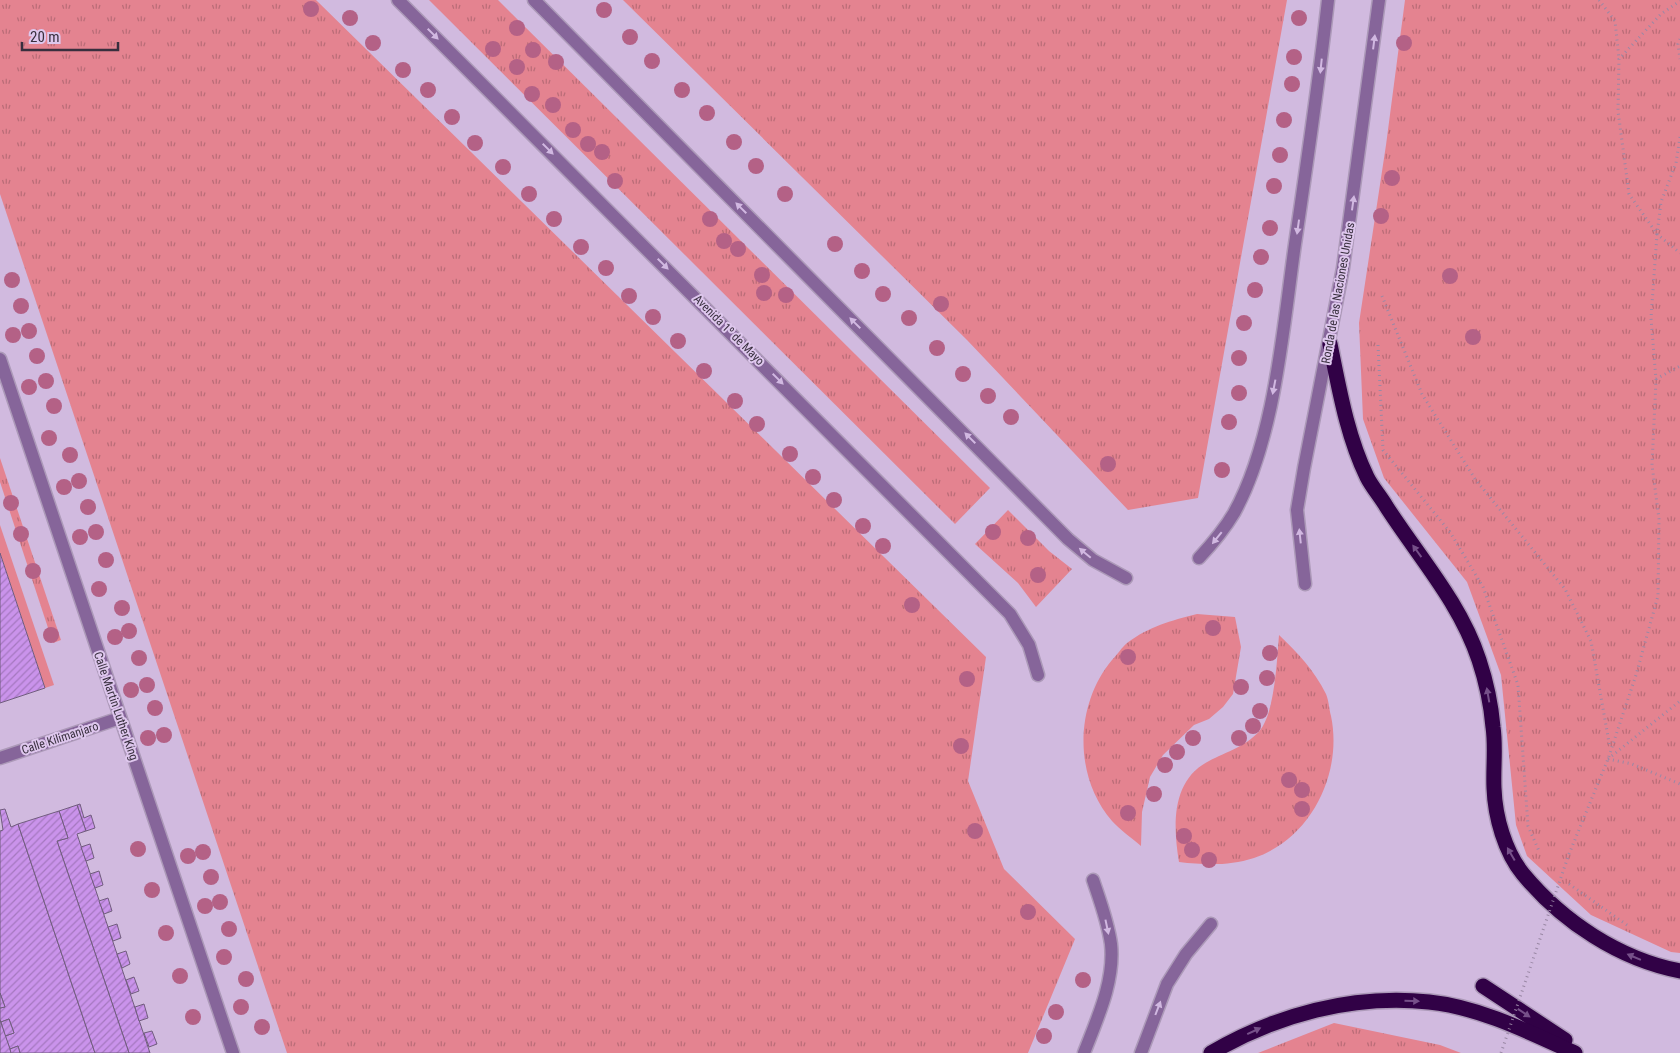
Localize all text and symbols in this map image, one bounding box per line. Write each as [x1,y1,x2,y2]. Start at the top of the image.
scale bar [22,20,119,52]
text: 20 m [30,28,60,46]
one-way arrow [426,28,438,40]
one-way arrow [1370,34,1378,50]
one-way arrow [1317,58,1325,74]
one-way arrow [541,143,553,155]
one-way arrow [1349,195,1357,211]
one-way arrow [735,202,747,214]
one-way arrow [1293,219,1301,235]
street label: Ronda de las Naciones Unidas [1319,221,1357,365]
one-way arrow [656,258,668,270]
street label: Avenida 1º de Mayo [691,292,767,368]
one-way arrow [849,317,861,329]
one-way arrow [771,373,783,385]
one-way arrow [1269,380,1277,396]
one-way arrow [964,432,976,444]
one-way arrow [1296,527,1304,543]
one-way arrow [1211,531,1222,544]
one-way arrow [1412,544,1422,557]
one-way arrow [1079,547,1091,559]
street label: Calle Martin Luther King [91,650,141,762]
one-way arrow [1483,687,1491,703]
street label: Calle Kilimanjaro [20,719,100,757]
one-way arrow [1507,848,1516,861]
one-way arrow [1103,919,1111,934]
one-way arrow [1627,952,1641,960]
one-way arrow [1405,998,1421,1006]
one-way arrow [1155,1000,1162,1015]
one-way arrow [1517,1008,1530,1017]
one-way arrow [1247,1026,1261,1034]

